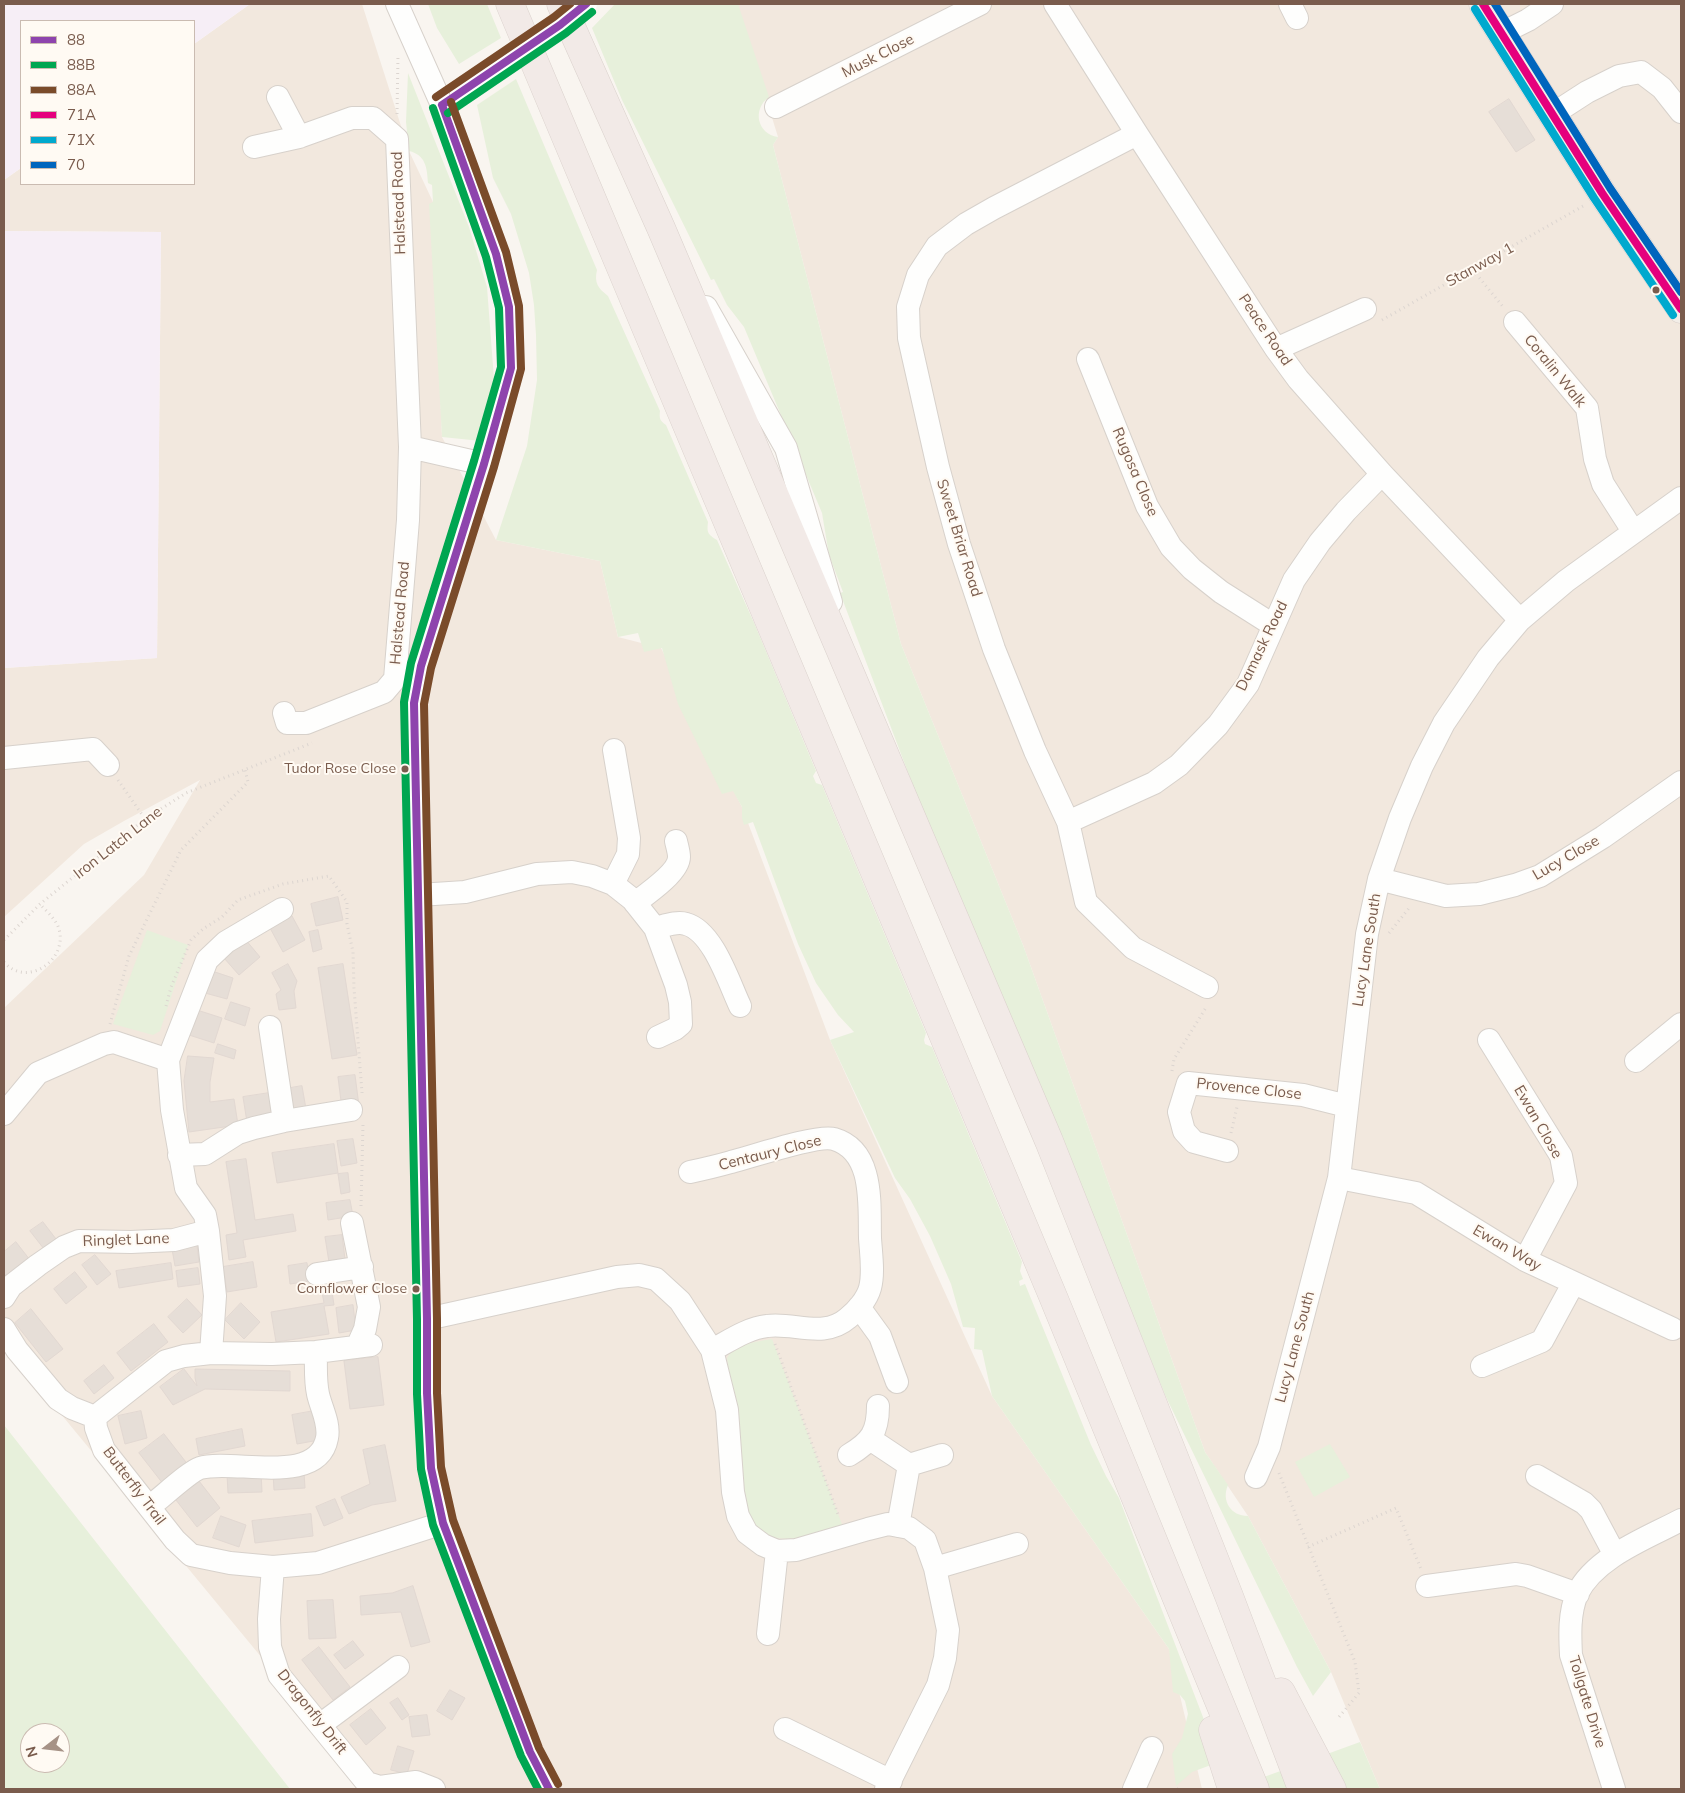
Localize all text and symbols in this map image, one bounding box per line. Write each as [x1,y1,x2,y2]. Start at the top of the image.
legend [20,20,195,185]
text: 88 [67,30,85,49]
street label: Musk Close [839,30,917,82]
text: 88B [67,55,95,74]
text: 88A [67,80,96,99]
text: 71A [67,105,96,124]
text: 71X [67,130,95,149]
street label: Halstead Road [388,151,410,255]
text: 70 [67,155,85,174]
street label: Stanway 1 [1443,239,1517,291]
unlabelled marker [1651,285,1661,295]
street label: Peace Road [1234,291,1296,369]
street label: Coralin Walk [1520,331,1590,411]
street label: Rugosa Close [1108,425,1162,519]
street label: Sweet Briar Road [933,477,985,599]
street label: Halstead Road [387,561,413,665]
street label: Damask Road [1232,598,1292,694]
place label: Tudor Rose Close [284,761,396,777]
marker: Tudor Rose Close [400,764,410,774]
street label: Iron Latch Lane [70,803,166,883]
street label: Lucy Close [1529,832,1603,884]
street label: Lucy Lane South [1349,892,1385,1008]
street label: Provence Close [1196,1075,1302,1103]
street label: Ewan Close [1510,1082,1566,1162]
street label: Centaury Close [717,1132,823,1174]
street label: Ewan Way [1470,1221,1544,1275]
street label: Ringlet Lane [82,1229,170,1251]
place label: Cornflower Close [297,1281,407,1297]
marker: Cornflower Close [411,1284,421,1294]
street label: Lucy Lane South [1271,1289,1319,1405]
street label: Butterfly Trail [99,1443,169,1529]
street label: Tollgate Drive [1564,1654,1610,1750]
street label: Dragonfly Drift [273,1666,351,1758]
north arrow [20,1723,70,1773]
text: N [21,1744,42,1759]

